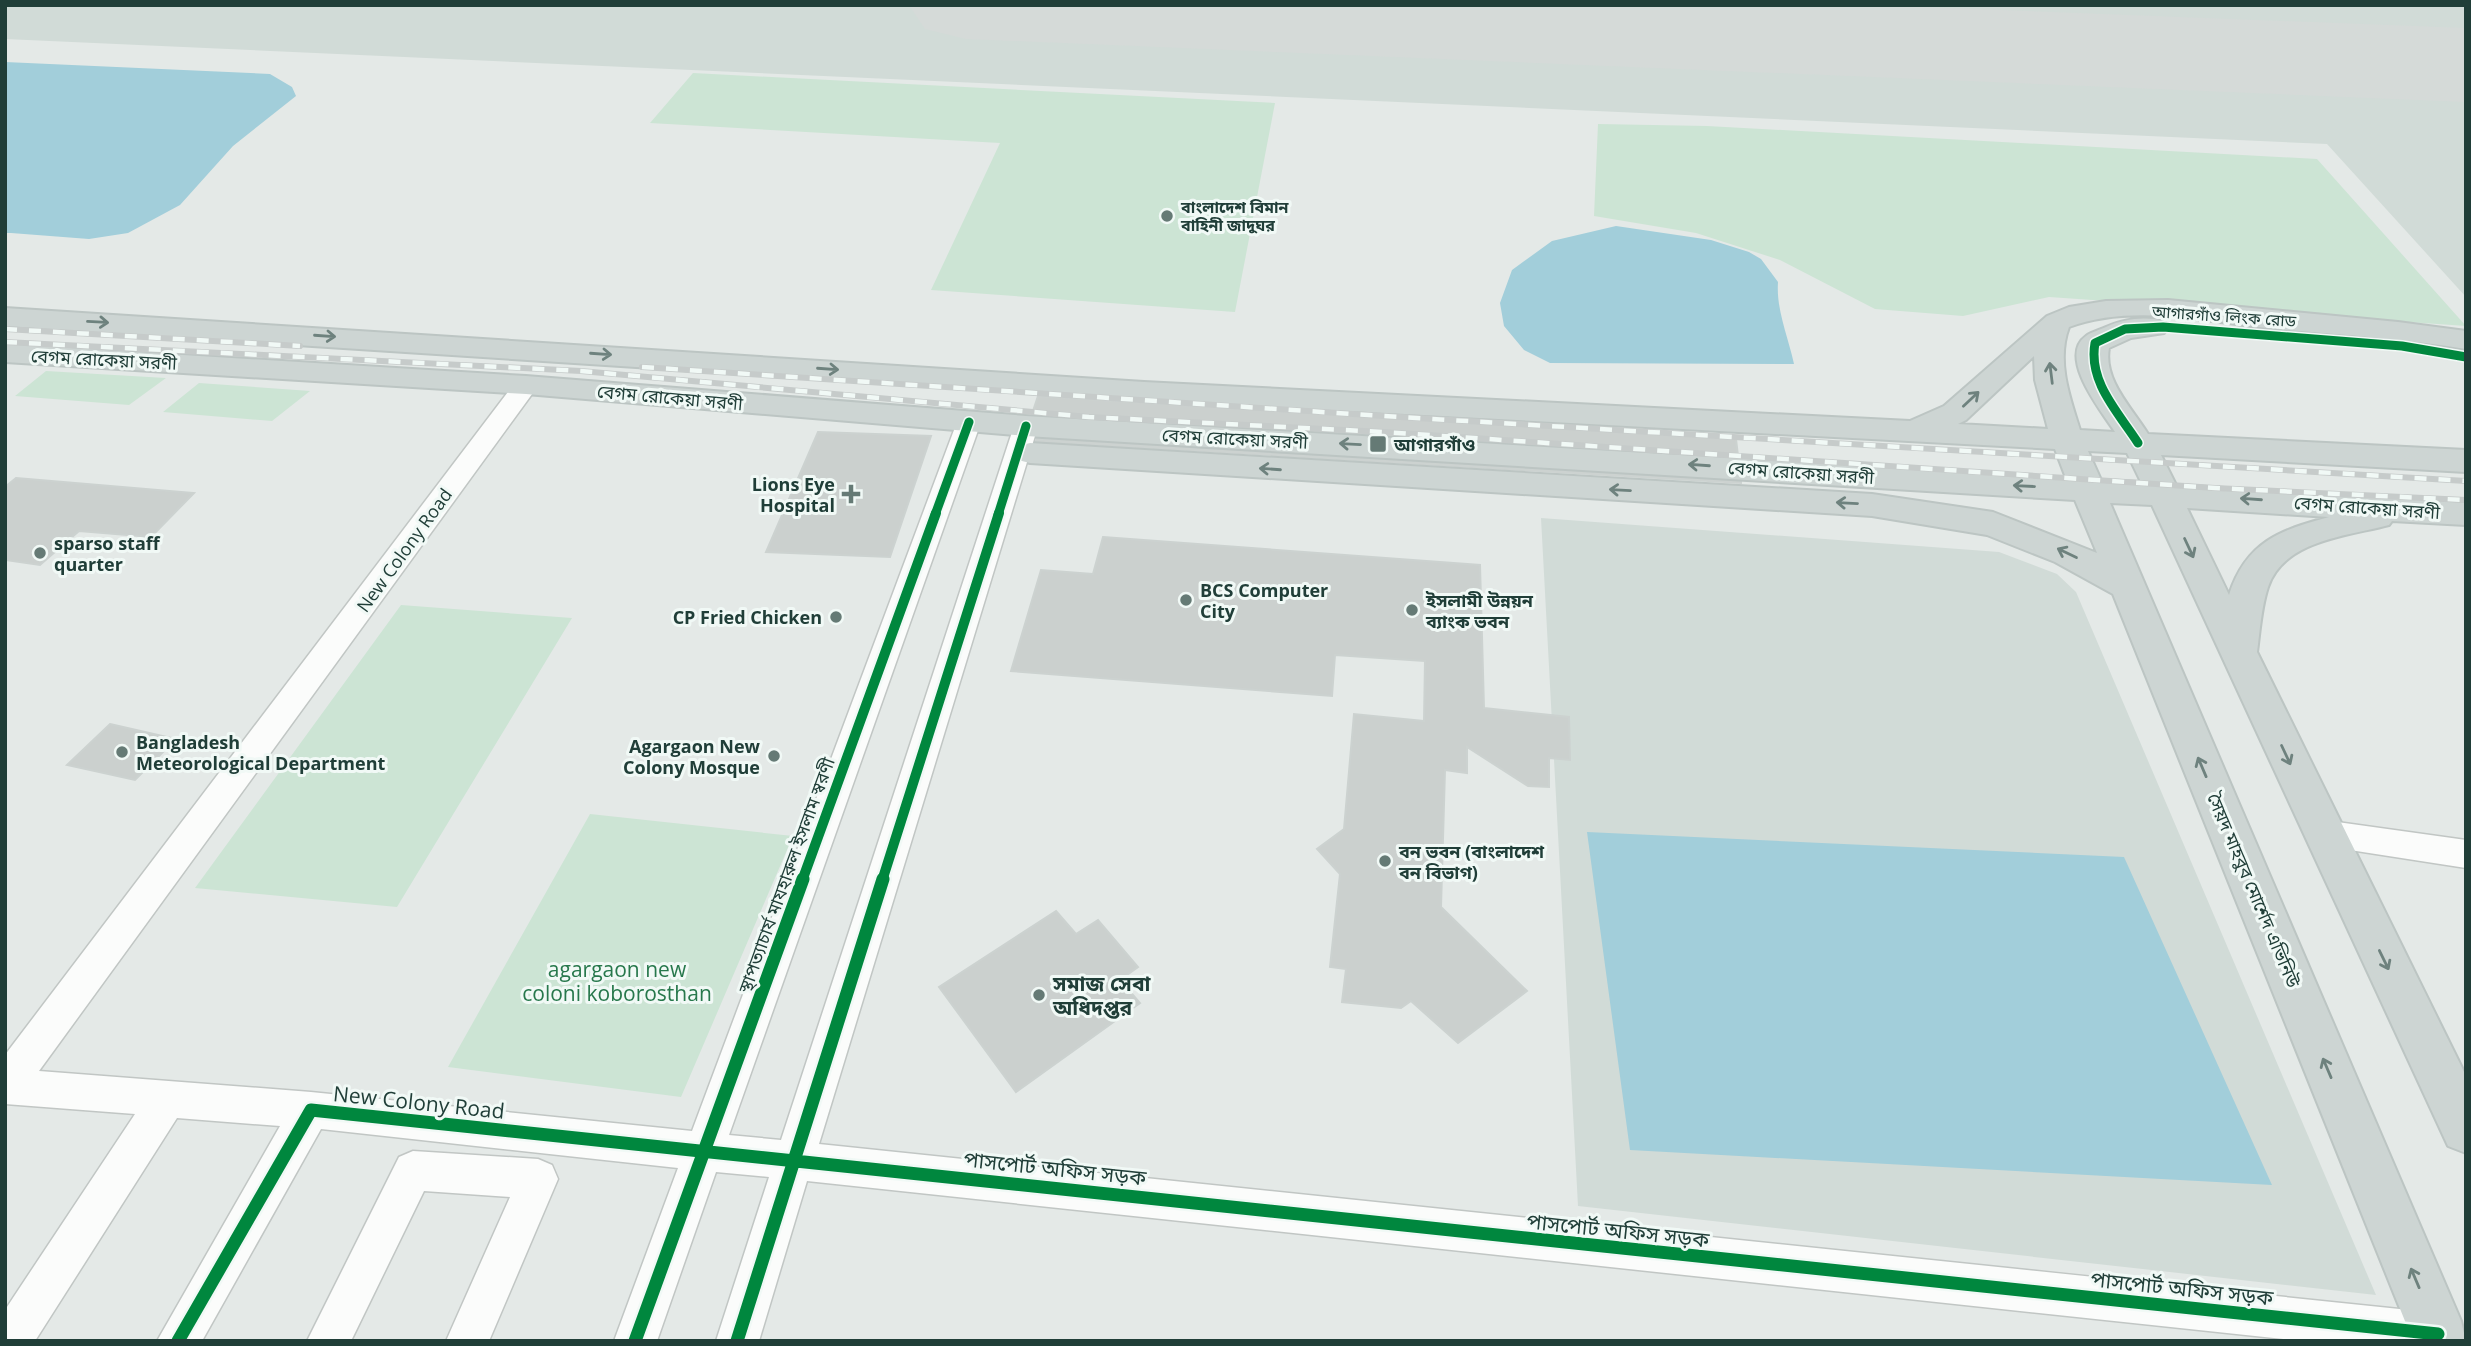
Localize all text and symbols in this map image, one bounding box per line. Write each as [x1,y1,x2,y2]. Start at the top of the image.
place label: বাংলাদেশ বিমান বাহিনী জাদুঘর [1180,196,1290,236]
marker: বাংলাদেশ বিমান বাহিনী জাদুঘর [1159,208,1175,224]
street label: আগারগাঁও লিংক রোড [2150,300,2297,332]
one-way arrow [86,316,109,329]
one-way arrow [313,330,336,343]
street label: বেগম রোকেয়া সরণী [30,343,178,375]
one-way arrow [589,348,612,361]
one-way arrow [2044,362,2057,385]
one-way arrow [816,363,839,376]
street label: বেগম রোকেয়া সরণী [596,379,744,415]
one-way arrow [1962,390,1979,407]
street label: বেগম রোকেয়া সরণী [1161,422,1309,454]
place label: আগারগাঁও [1393,432,1475,456]
marker: আগারগাঁও [1368,434,1388,454]
one-way arrow [1339,437,1361,450]
street label: বেগম রোকেয়া সরণী [1727,455,1875,489]
one-way arrow [1688,458,1711,471]
one-way arrow [1259,462,1282,475]
place label: Lions Eye Hospital [752,472,835,517]
one-way arrow [2013,479,2036,492]
street label: New Colony Road [351,483,457,617]
marker: Lions Eye Hospital [841,484,861,504]
one-way arrow [1608,484,1631,497]
street label: বেগম রোকেয়া সরণী [2293,490,2441,524]
one-way arrow [2240,492,2263,505]
one-way arrow [1835,497,1858,510]
place label: sparso staff quarter [54,531,161,576]
one-way arrow [2184,538,2197,559]
marker: sparso staff quarter [32,545,48,561]
one-way arrow [2057,546,2078,560]
place label: BCS Computer City [1200,578,1328,623]
place label: ইসলামী উন্নয়ন ব্যাংক ভবন [1425,588,1534,633]
marker: BCS Computer City [1178,592,1194,608]
marker: ইসলামী উন্নয়ন ব্যাংক ভবন [1404,602,1420,618]
place label: CP Fried Chicken [673,605,822,629]
marker: CP Fried Chicken [828,609,844,625]
place label: Bangladesh Meteorological Department [136,730,385,775]
place label: Agargaon New Colony Mosque [623,734,761,779]
marker: Bangladesh Meteorological Department [114,744,130,760]
one-way arrow [2280,744,2293,765]
marker: Agargaon New Colony Mosque [766,748,782,764]
street label: স্থাপত্যাচার্য মাযহারুল ইসলাম স্বরণী [732,754,840,997]
one-way arrow [2195,757,2208,778]
street label: সৈয়দ মাহবুব মোর্শেদ এভিনিউ [2202,788,2306,991]
place label: বন ভবন (বাংলাদেশ বন বিভাগ) [1398,839,1544,884]
marker: বন ভবন (বাংলাদেশ বন বিভাগ) [1377,853,1393,869]
one-way arrow [2377,949,2391,970]
park label: agargaon new coloni koborosthan [522,955,712,1007]
place label: সমাজ সেবা অধিদপ্তর [1052,969,1152,1021]
marker: সমাজ সেবা অধিদপ্তর [1031,987,1047,1003]
one-way arrow [2320,1057,2333,1079]
street label: New Colony Road [332,1079,506,1125]
street label: পাসপোর্ট অফিস সড়ক [962,1144,1149,1192]
street label: পাসপোর্ট অফিস সড়ক [1525,1206,1712,1254]
street label: পাসপোর্ট অফিস সড়ক [2089,1264,2276,1312]
one-way arrow [2407,1267,2420,1289]

